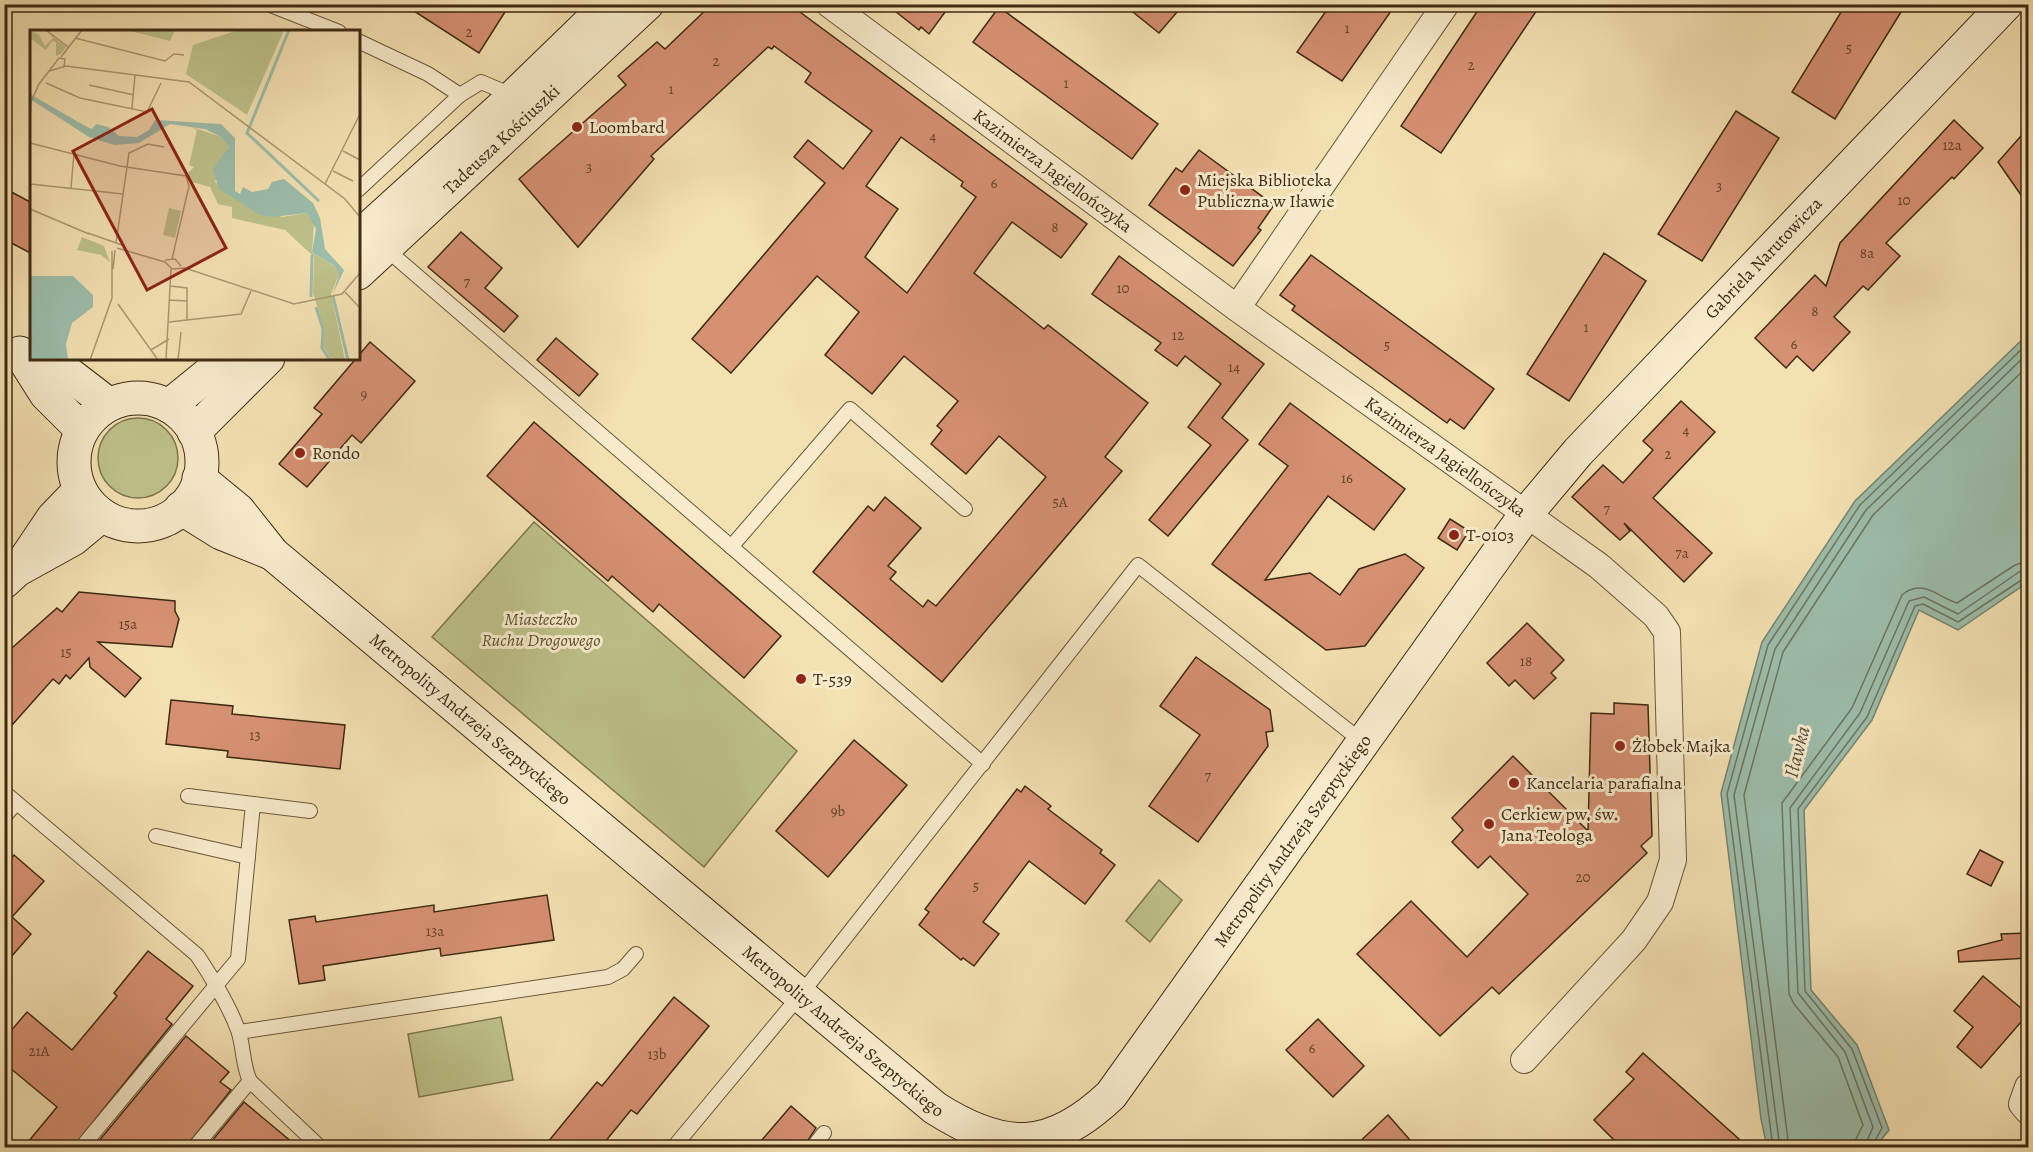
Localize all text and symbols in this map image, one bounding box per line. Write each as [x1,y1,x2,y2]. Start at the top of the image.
house number: 1 [1344,18,1350,38]
house number: 2 [465,22,473,42]
inset map [30,30,360,360]
house number: 5 [1846,38,1852,58]
house number: 2 [712,51,720,71]
house number: 2 [1467,55,1475,75]
house number: 1 [1063,73,1069,93]
street label: Tadeusza Kościuszki [438,79,565,200]
house number: 1 [668,79,674,99]
street label: Kazimierza Jagiellończyka [968,103,1138,238]
place label: Loombard [589,115,665,139]
marker: Loombard [570,120,584,134]
house number: 4 [930,126,937,146]
house number: 12a [1942,135,1962,155]
house number: 3 [586,157,592,177]
place label: Miejska Biblioteka Publiczna w Iławie [1197,168,1334,213]
house number: 6 [991,173,998,193]
house number: 3 [1716,176,1722,196]
marker: Miejska Biblioteka Publiczna w Iławie [1178,183,1192,197]
house number: 10 [1897,190,1911,210]
street label: Gabriela Narutowicza [1699,191,1828,324]
house number: 8 [1051,217,1059,237]
house number: 8a [1860,243,1874,263]
house number: 7 [464,272,471,292]
house number: 10 [1116,278,1130,298]
house number: 8 [1811,301,1819,321]
house number: 1 [1583,317,1589,337]
house number: 12 [1172,325,1184,345]
house number: 6 [1791,334,1798,354]
house number: 5 [1384,335,1390,355]
house number: 14 [1228,357,1240,377]
house number: 9 [361,384,368,404]
street label: Kazimierza Jagiellończyka [1360,391,1532,523]
house number: 4 [1683,420,1690,440]
place label: Rondo [312,441,360,465]
house number: 2 [1664,444,1672,464]
marker: Rondo [293,446,307,460]
house number: 16 [1341,468,1353,488]
house number: 5A [1052,492,1068,512]
house number: 7 [1604,499,1611,519]
place label: T-0103 [1466,523,1514,547]
marker: T-0103 [1447,528,1461,542]
house number: 7a [1675,543,1689,563]
park label: Miasteczko Ruchu Drogowego [482,607,601,652]
house number: 15a [119,614,137,634]
street label: Metropolity Andrzeja Szeptyckiego [364,628,576,811]
house number: 15 [60,642,72,662]
house number: 18 [1520,651,1532,671]
place label: T-539 [813,667,852,691]
marker: T-539 [794,672,808,686]
water label: Iławka [1778,723,1816,781]
house number: 13 [249,725,261,745]
street label: Metropolity Andrzeja Szeptyckiego [1208,730,1377,952]
place label: Żłobek Majka [1632,734,1731,758]
marker: Żłobek Majka [1613,739,1627,753]
house number: 7 [1205,766,1212,786]
place label: Kancelaria parafialna [1526,771,1683,795]
marker: Kancelaria parafialna [1507,776,1521,790]
house number: 9b [831,801,846,821]
place label: Cerkiew pw. św. Jana Teologa [1501,802,1619,847]
marker: Cerkiew pw. św. Jana Teologa [1482,817,1496,831]
house number: 20 [1575,867,1591,887]
house number: 5 [973,876,979,896]
house number: 13a [426,921,444,941]
street label: Metropolity Andrzeja Szeptyckiego [737,940,948,1123]
house number: 6 [1309,1038,1316,1058]
house number: 21A [28,1041,50,1061]
house number: 13b [648,1044,667,1064]

